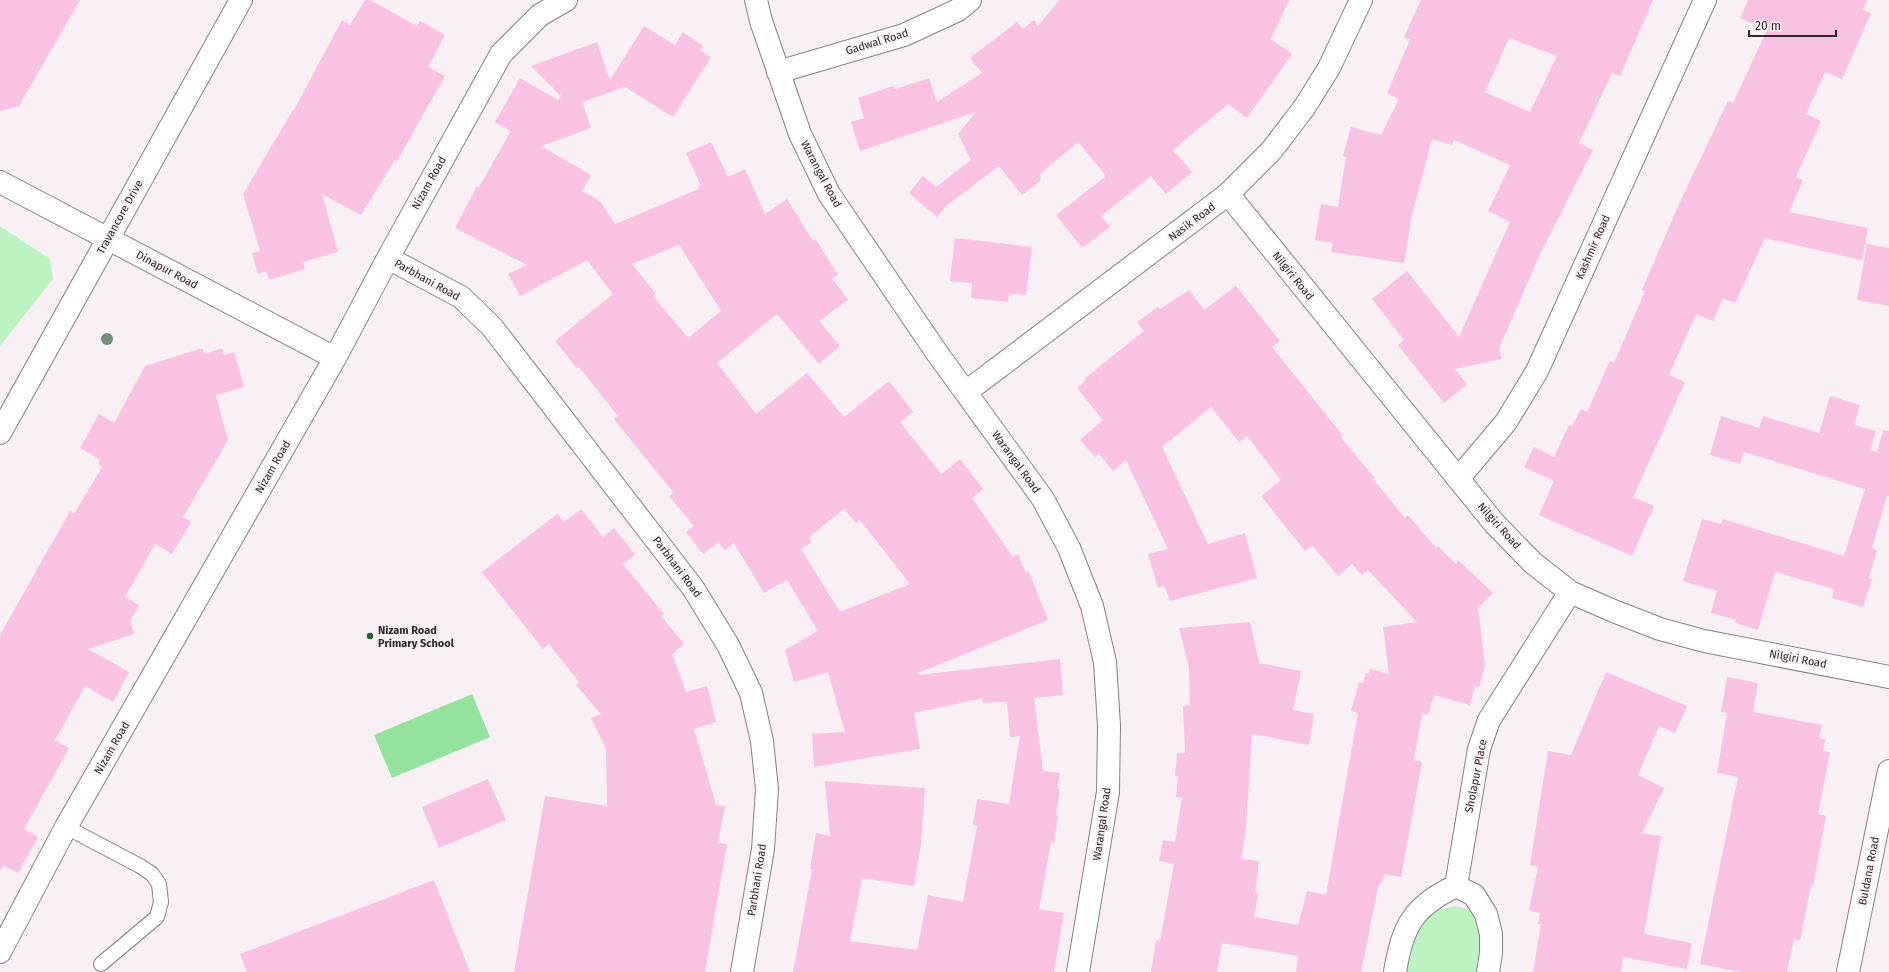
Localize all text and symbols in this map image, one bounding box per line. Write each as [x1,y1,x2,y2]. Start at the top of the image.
scale bar [1749,12,1836,38]
text: 20 m [1755,19,1781,33]
street label: Gadwal Road [844,26,910,58]
street label: Warangal Road [798,138,844,210]
street label: Nizam Road [409,154,449,212]
street label: Travancore Drive [94,178,146,256]
street label: Nasik Road [1166,200,1218,244]
street label: Kashmir Road [1573,213,1613,281]
street label: Dinapur Road [134,248,200,292]
street label: Nilgiri Road [1270,249,1316,303]
street label: Parbhani Road [392,257,462,303]
street label: Warangal Road [989,428,1043,496]
street label: Nizam Road [253,438,293,496]
street label: Nilgiri Road [1475,500,1523,552]
street label: Parbhani Road [650,534,704,600]
place label: Nizam Road Primary School [378,624,455,650]
marker: Nizam Road Primary School [365,631,375,641]
street label: Nilgiri Road [1768,647,1828,671]
street label: Nizam Road [92,719,132,777]
street label: Sholapur Place [1463,738,1489,814]
street label: Warangal Road [1090,786,1114,862]
street label: Buldana Road [1856,836,1882,906]
street label: Parbhani Road [745,843,769,917]

